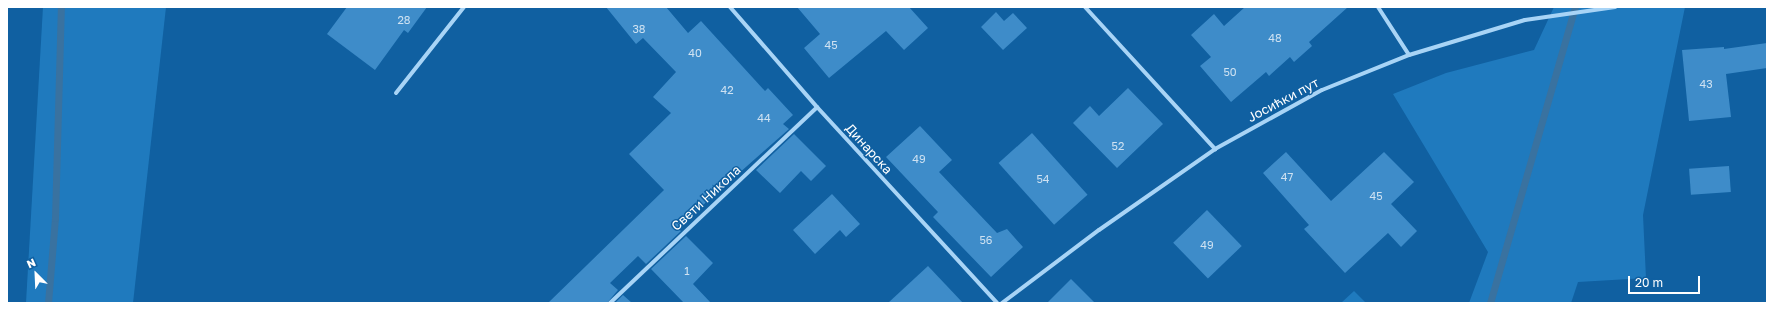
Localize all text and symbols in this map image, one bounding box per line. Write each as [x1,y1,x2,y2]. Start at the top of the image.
house number: 28 [397,13,411,27]
house number: 38 [632,22,646,36]
house number: 48 [1268,31,1282,45]
house number: 45 [824,38,838,52]
house number: 40 [688,46,702,60]
house number: 50 [1223,65,1237,79]
street label: Јосићки пут [1245,75,1321,125]
house number: 43 [1699,77,1713,91]
house number: 42 [720,83,734,97]
house number: 44 [757,111,771,125]
street label: Динарска [842,121,896,177]
house number: 52 [1112,139,1124,153]
house number: 49 [912,152,926,166]
street label: Свети Никола [668,162,744,234]
house number: 47 [1281,170,1293,184]
house number: 54 [1036,172,1050,186]
house number: 45 [1369,189,1383,203]
house number: 56 [979,233,993,247]
house number: 49 [1200,238,1214,252]
north arrow [16,254,56,294]
text: N [24,255,37,270]
house number: 1 [684,264,690,278]
scale bar [1630,268,1702,294]
text: 20 m [1635,275,1663,290]

